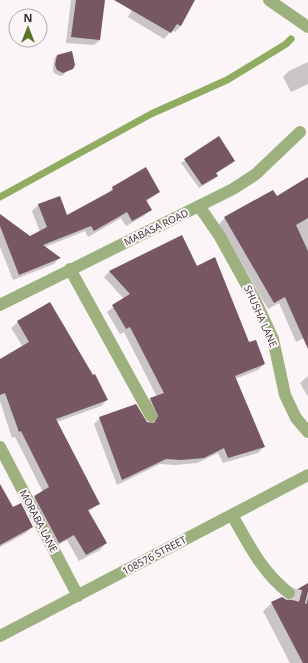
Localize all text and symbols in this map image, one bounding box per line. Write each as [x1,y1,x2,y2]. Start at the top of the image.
north arrow [8,8,48,48]
text: N [24,10,32,25]
street label: MABASA ROAD [121,205,191,249]
street label: SHUSHA LANE [241,283,281,349]
street label: MORABA LANE [17,487,61,555]
street label: 108576 STREET [120,532,189,578]

